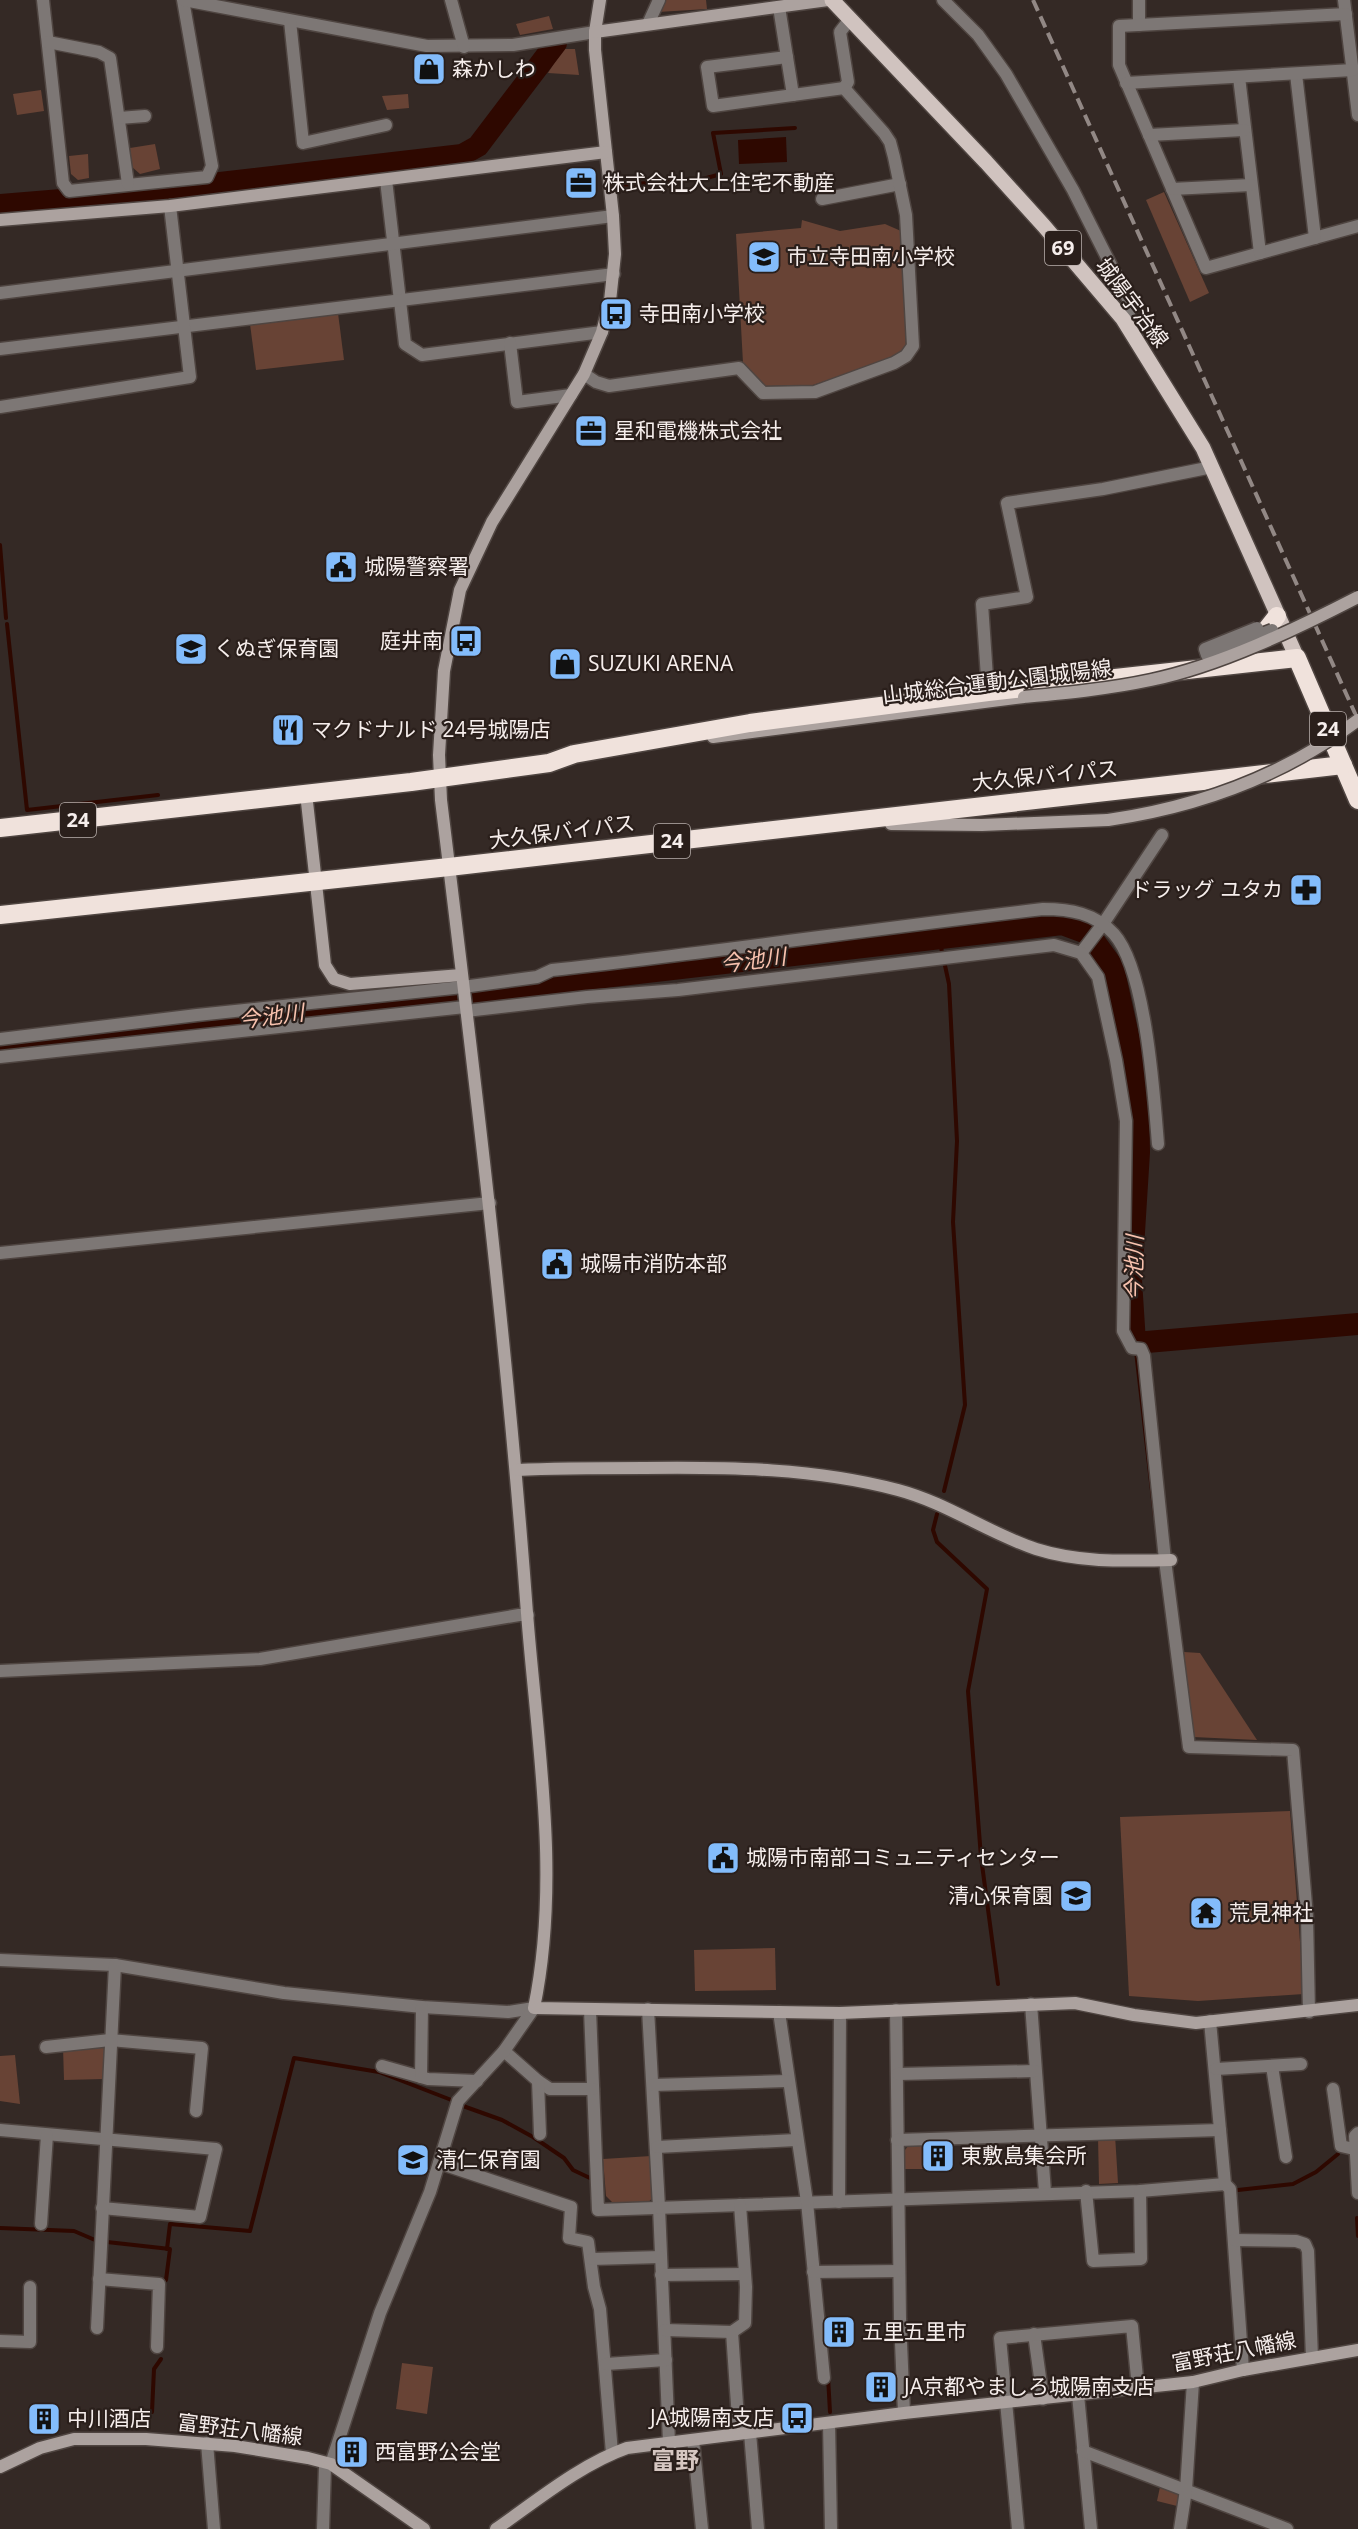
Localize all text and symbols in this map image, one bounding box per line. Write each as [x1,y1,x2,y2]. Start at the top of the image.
shop icon: 森かしわ [411,51,447,87]
place label: 森かしわ [452,54,536,82]
office icon: 株式会社大上住宅不動産 [563,165,599,201]
place label: 株式会社大上住宅不動産 [604,168,835,196]
road number: 69 [1045,231,1081,265]
school or university icon: 市立寺田南小学校 [746,239,782,275]
place label: 市立寺田南小学校 [787,242,955,270]
street label: 城陽宇治線 [1090,252,1176,353]
bus stop icon: 寺田南小学校 [598,296,634,332]
place label: 寺田南小学校 [639,299,765,327]
office icon: 星和電機株式会社 [573,413,609,449]
place label: 星和電機株式会社 [614,416,782,444]
public building icon: 城陽警察署 [323,549,359,585]
place label: 城陽警察署 [364,552,469,580]
bus stop icon: 庭井南 [448,623,484,659]
place label: 庭井南 [380,626,443,654]
school or university icon: くぬぎ保育園 [173,631,209,667]
place label: くぬぎ保育園 [214,634,340,662]
shop icon: SUZUKI ARENA [547,646,583,682]
place label: SUZUKI ARENA [588,649,734,677]
street label: 山城総合運動公園城陽線 [881,653,1113,709]
restaurant icon: マクドナルド 24号城陽店 [270,712,306,748]
road number: 24 [1310,712,1346,746]
place label: マクドナルド 24号城陽店 [311,715,550,743]
street label: 大久保バイパス [971,753,1119,797]
road number: 24 [60,803,96,837]
street label: 大久保バイパス [487,808,636,854]
road number: 24 [654,824,690,858]
pharmacy icon: ドラッグ ユタカ [1288,872,1324,908]
place label: ドラッグ ユタカ [1131,875,1283,903]
water label: 今池川 [718,940,789,978]
water label: 今池川 [236,996,307,1034]
water label: 今池川 [1117,1233,1149,1301]
public building icon: 城陽市消防本部 [539,1246,575,1282]
place label: 城陽市消防本部 [580,1249,727,1277]
public building icon: 城陽市南部コミュニティセンター [705,1840,741,1876]
place label: 城陽市南部コミュニティセンター [746,1843,1060,1871]
school or university icon: 清心保育園 [1058,1878,1094,1914]
place label: 清心保育園 [948,1881,1053,1909]
temple icon: 荒見神社 [1188,1895,1224,1931]
place label: 荒見神社 [1229,1898,1313,1926]
building icon: 東敷島集会所 [920,2138,956,2174]
place label: 東敷島集会所 [961,2141,1087,2169]
school or university icon: 清仁保育園 [395,2142,431,2178]
place label: 清仁保育園 [436,2145,541,2173]
building icon: 五里五里市 [821,2314,857,2350]
place label: 五里五里市 [862,2317,967,2345]
street label: 富野荘八幡線 [1169,2325,1298,2377]
building icon: JA京都やましろ城陽南支店 [863,2369,899,2405]
place label: JA京都やましろ城陽南支店 [902,2372,1154,2400]
bus stop icon: JA城陽南支店 [779,2400,815,2436]
building icon: 中川酒店 [26,2401,62,2437]
place label: JA城陽南支店 [648,2403,774,2431]
place label: 中川酒店 [67,2404,151,2432]
street label: 富野荘八幡線 [176,2407,304,2451]
building icon: 西富野公会堂 [334,2434,370,2470]
place label: 西富野公会堂 [375,2437,501,2465]
district label: 富野 [651,2443,699,2476]

